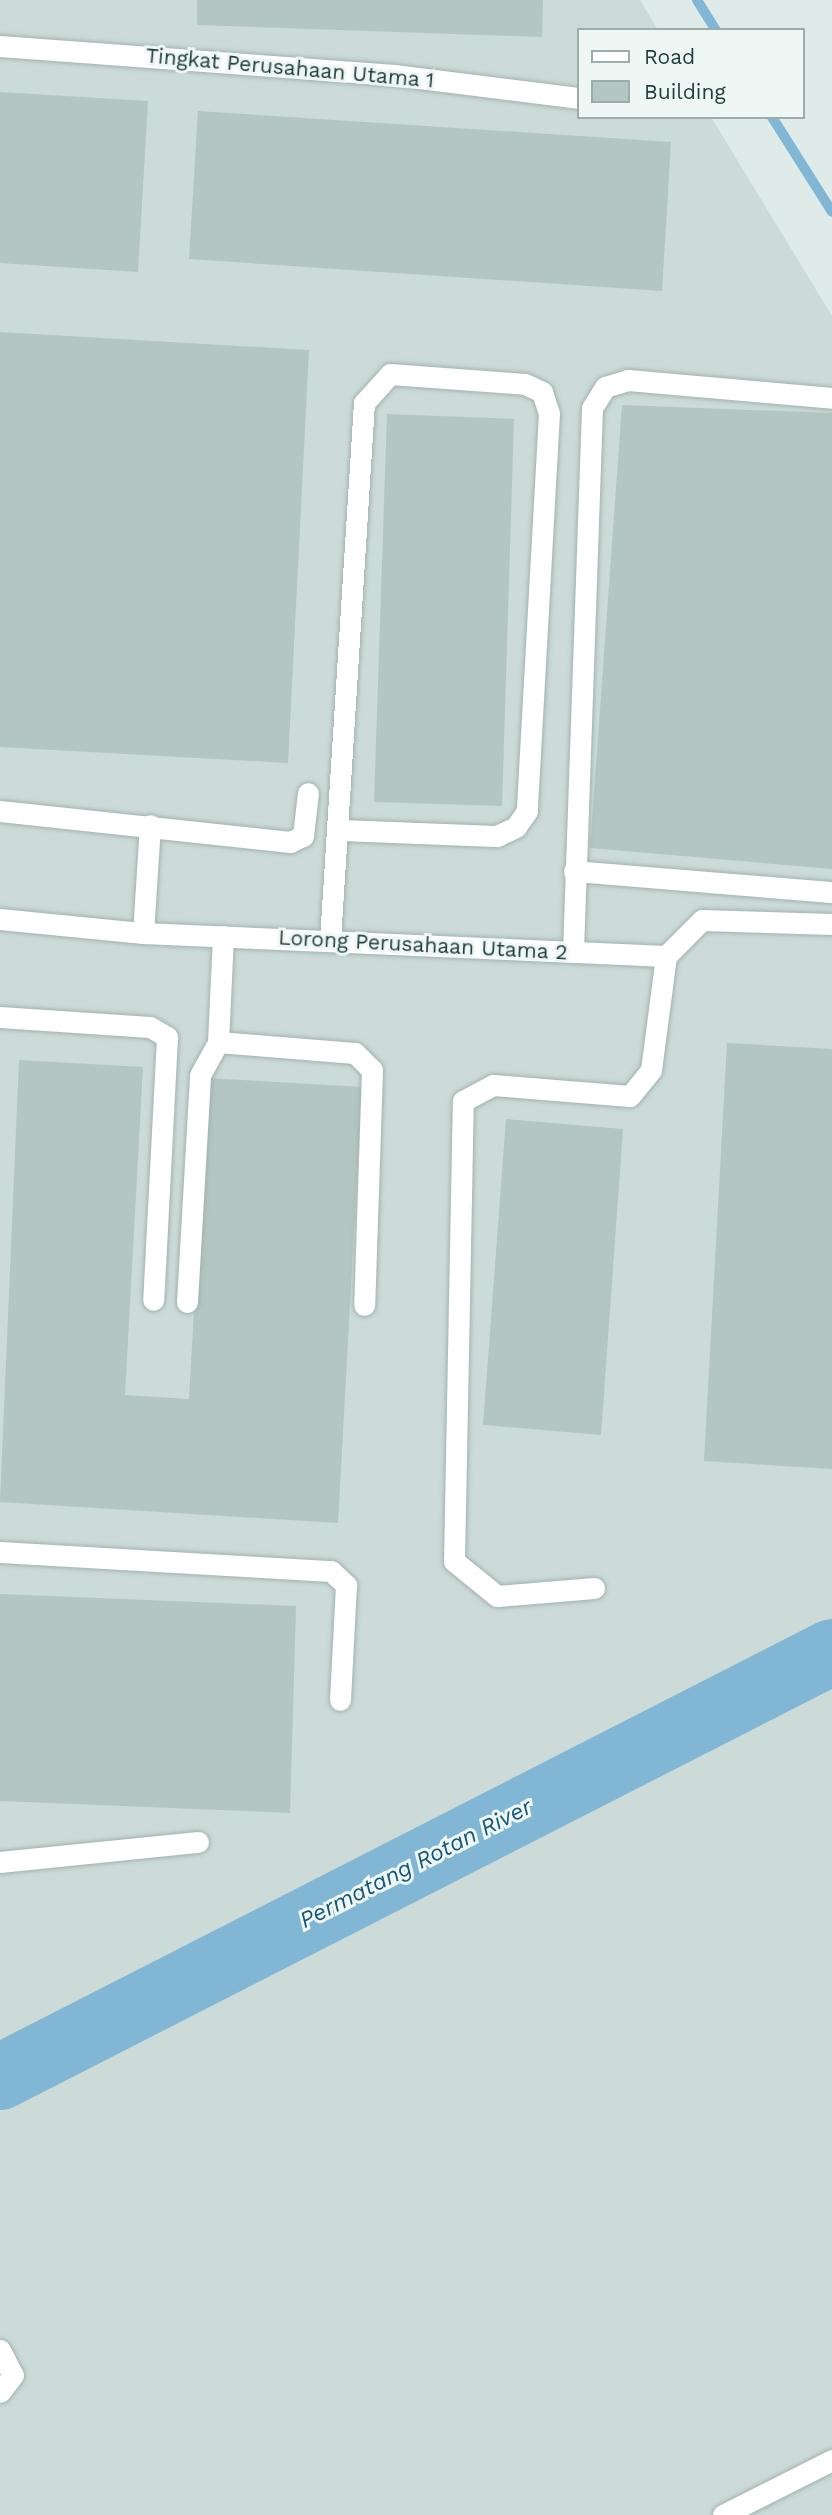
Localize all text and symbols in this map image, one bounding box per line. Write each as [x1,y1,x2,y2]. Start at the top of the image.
legend [576,28,804,119]
street label: Tingkat Perusahaan Utama 1 [144,43,436,93]
text: Road [644,44,695,69]
text: Building [644,79,726,104]
street label: Lorong Perusahaan Utama 2 [278,925,568,965]
water label: Permatang Rotan River [295,1793,537,1935]

